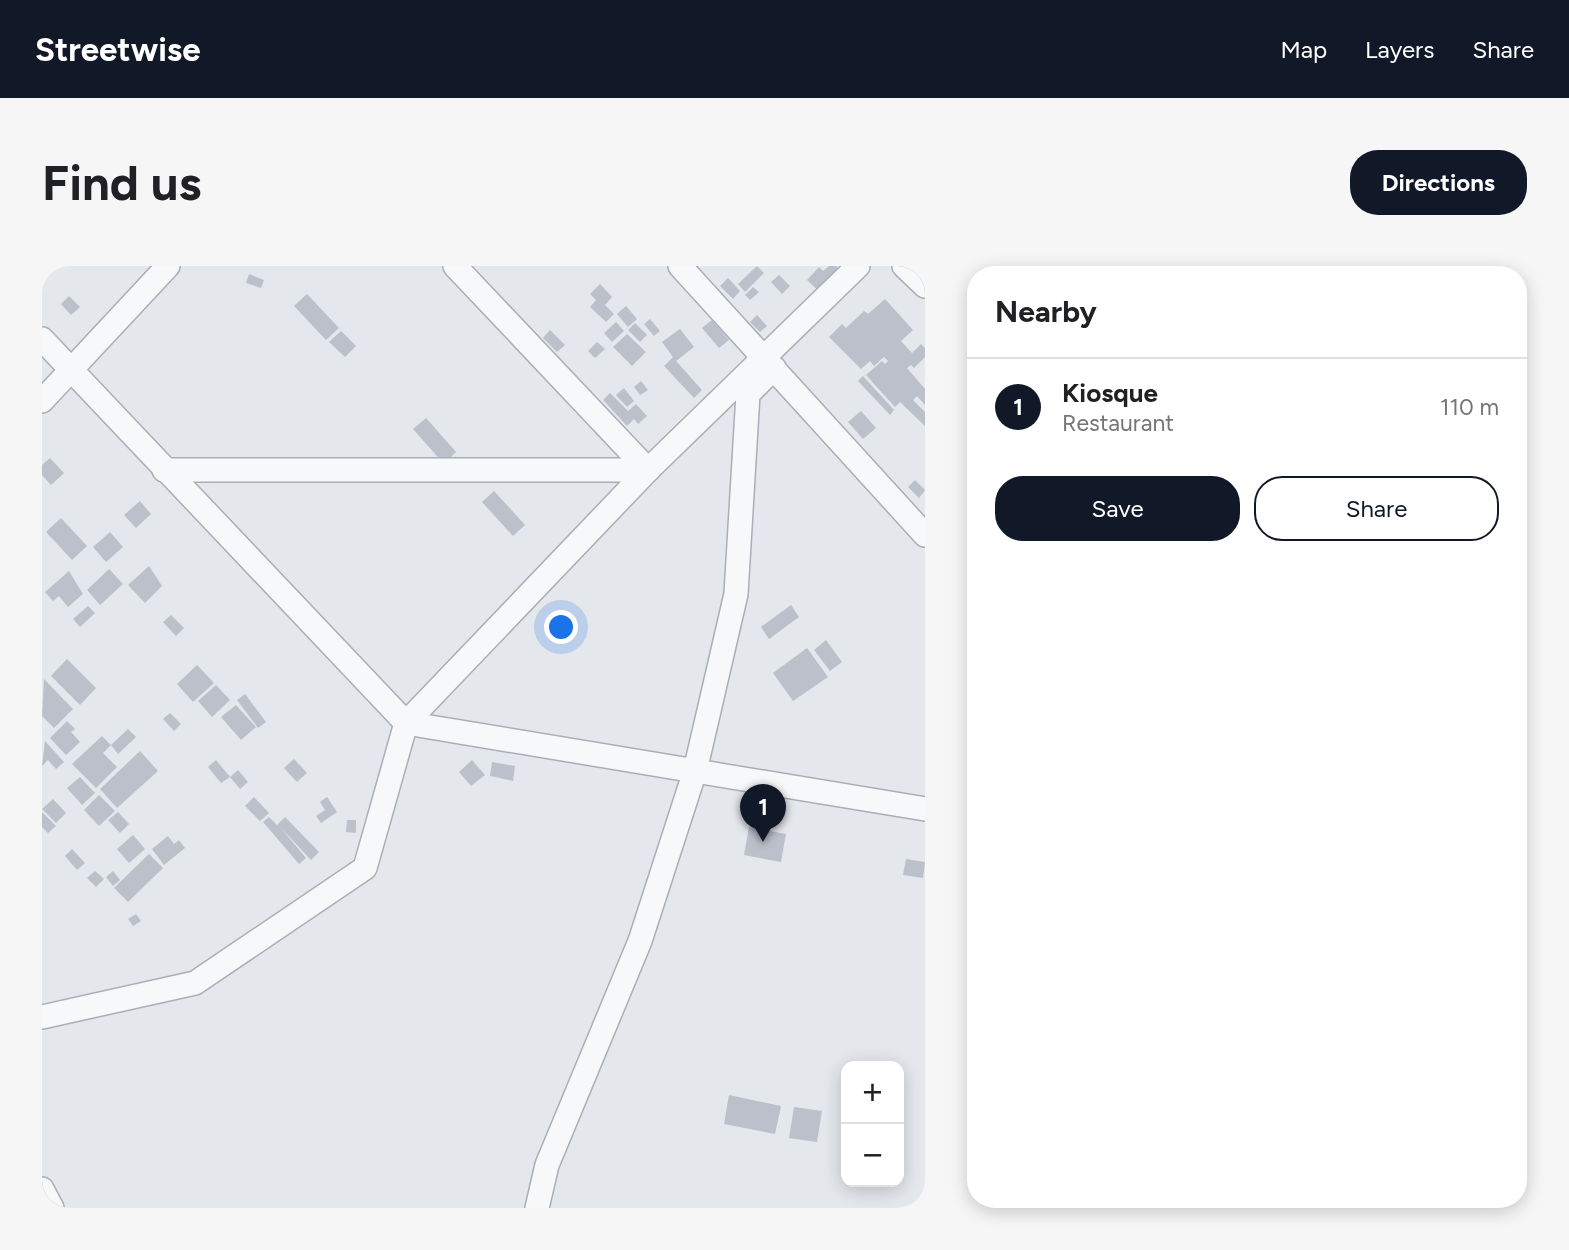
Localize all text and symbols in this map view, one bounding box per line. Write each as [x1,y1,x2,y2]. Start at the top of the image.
text: Streetwise [35,30,201,69]
text: Map [1280,35,1327,64]
text: Layers [1365,35,1434,64]
text: Share [1472,35,1534,64]
button: Directions [1350,150,1527,215]
text: Find us [42,153,201,212]
text: Nearby [995,293,1097,330]
text: Kiosque [1062,377,1158,409]
text: 1 [1013,393,1023,421]
text: 110 m [1440,393,1499,421]
text: Restaurant [1062,409,1174,437]
button: Save [995,476,1240,541]
button: Share [1254,476,1499,541]
your location [544,610,578,644]
pin: 1 [740,784,786,842]
map controls [841,1061,904,1187]
button: + [841,1061,904,1124]
button: − [841,1124,904,1187]

